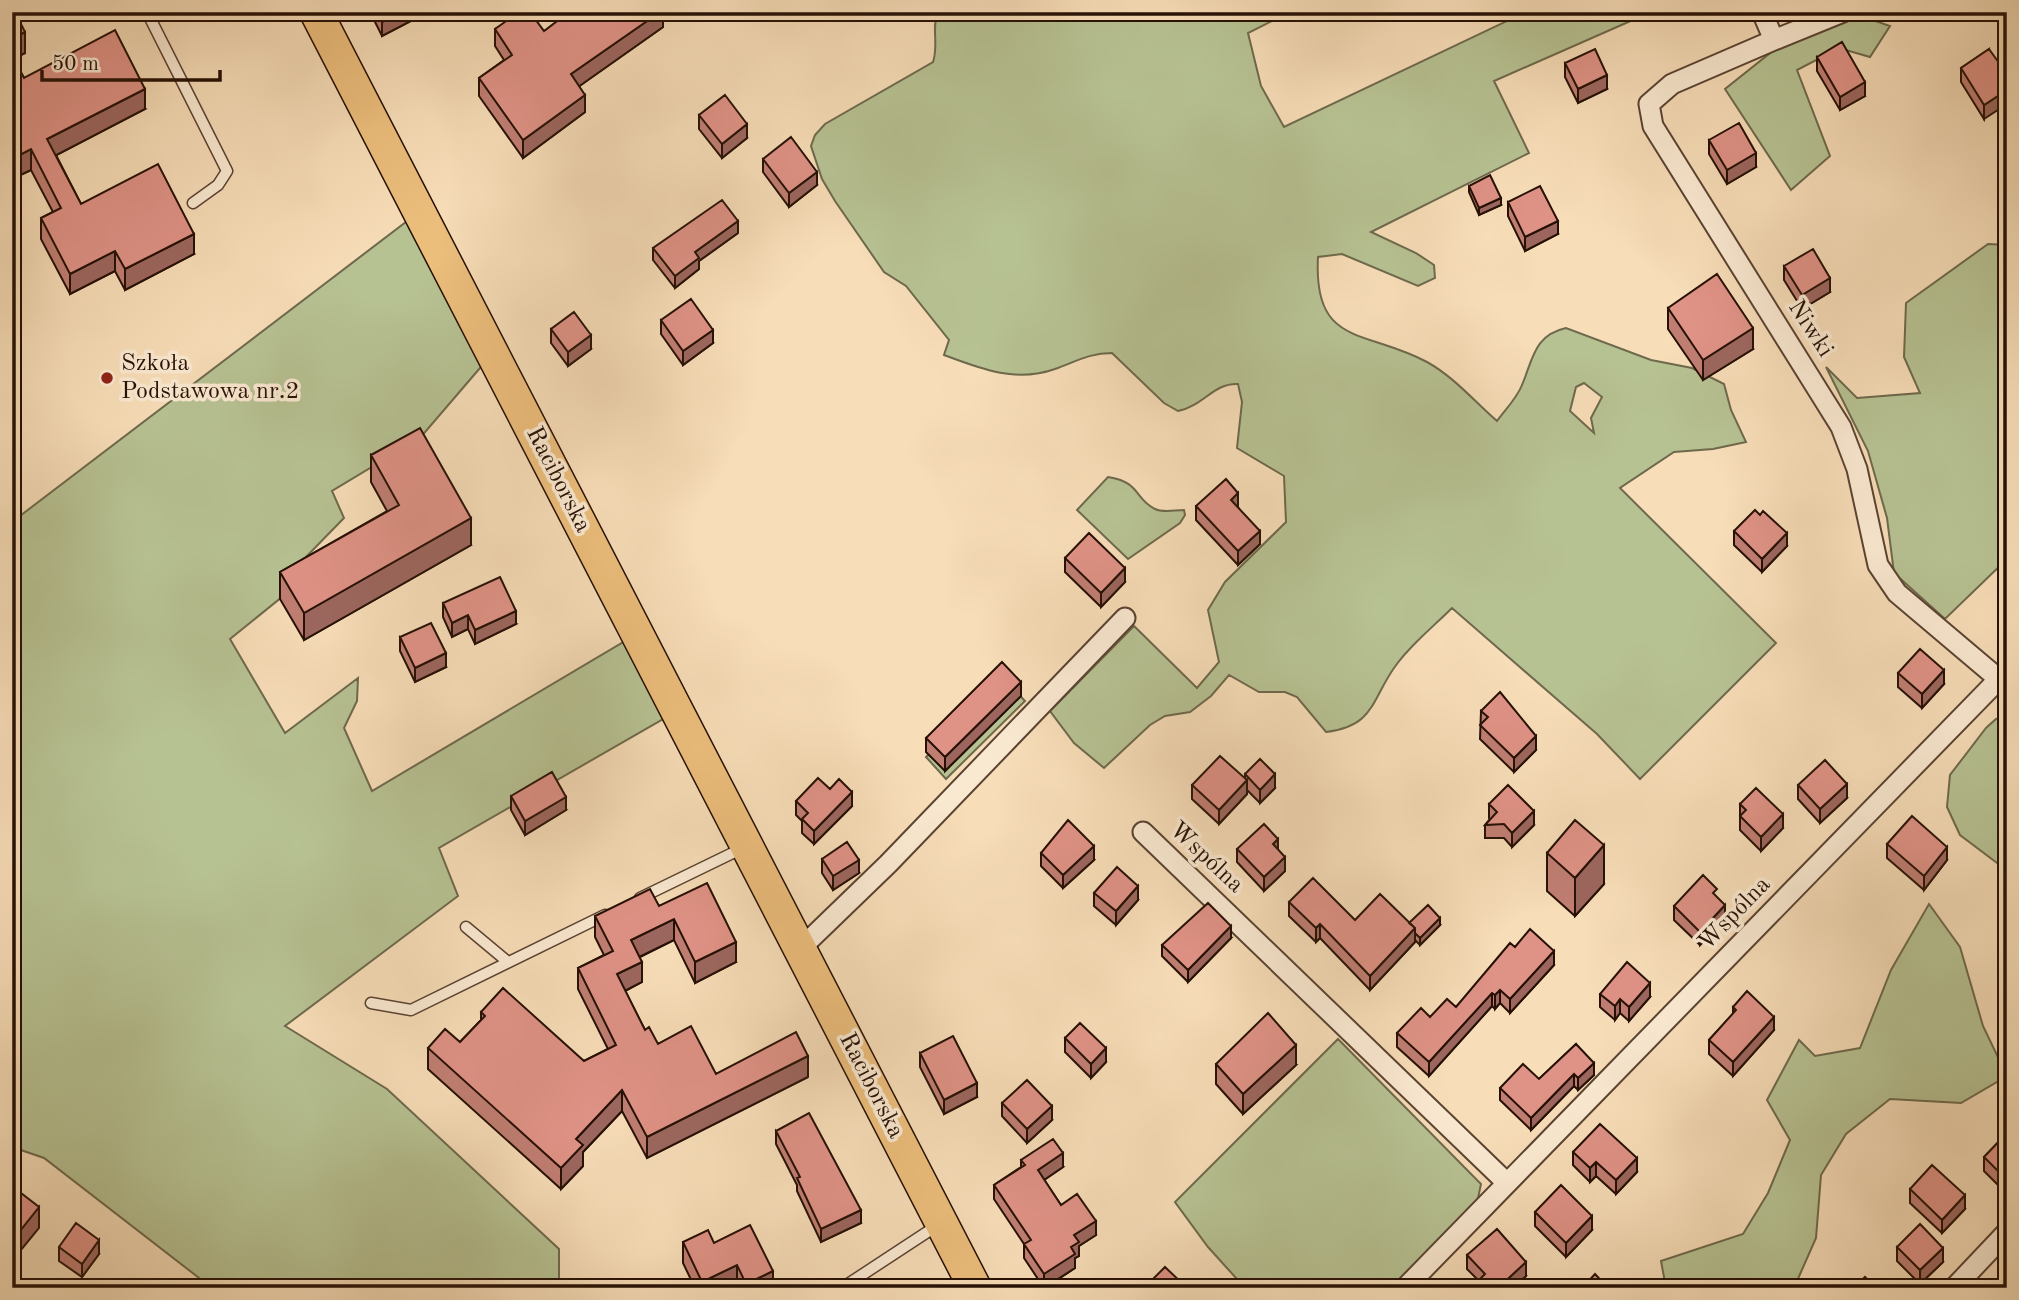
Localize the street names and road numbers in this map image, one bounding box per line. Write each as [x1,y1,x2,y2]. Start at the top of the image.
street label: Niwki [1783,296,1837,362]
street label: Raciborska [521,423,595,537]
street label: Wspólna [1164,818,1248,898]
street label: Wspólna [1695,873,1776,955]
street label: Raciborska [834,1029,908,1143]

